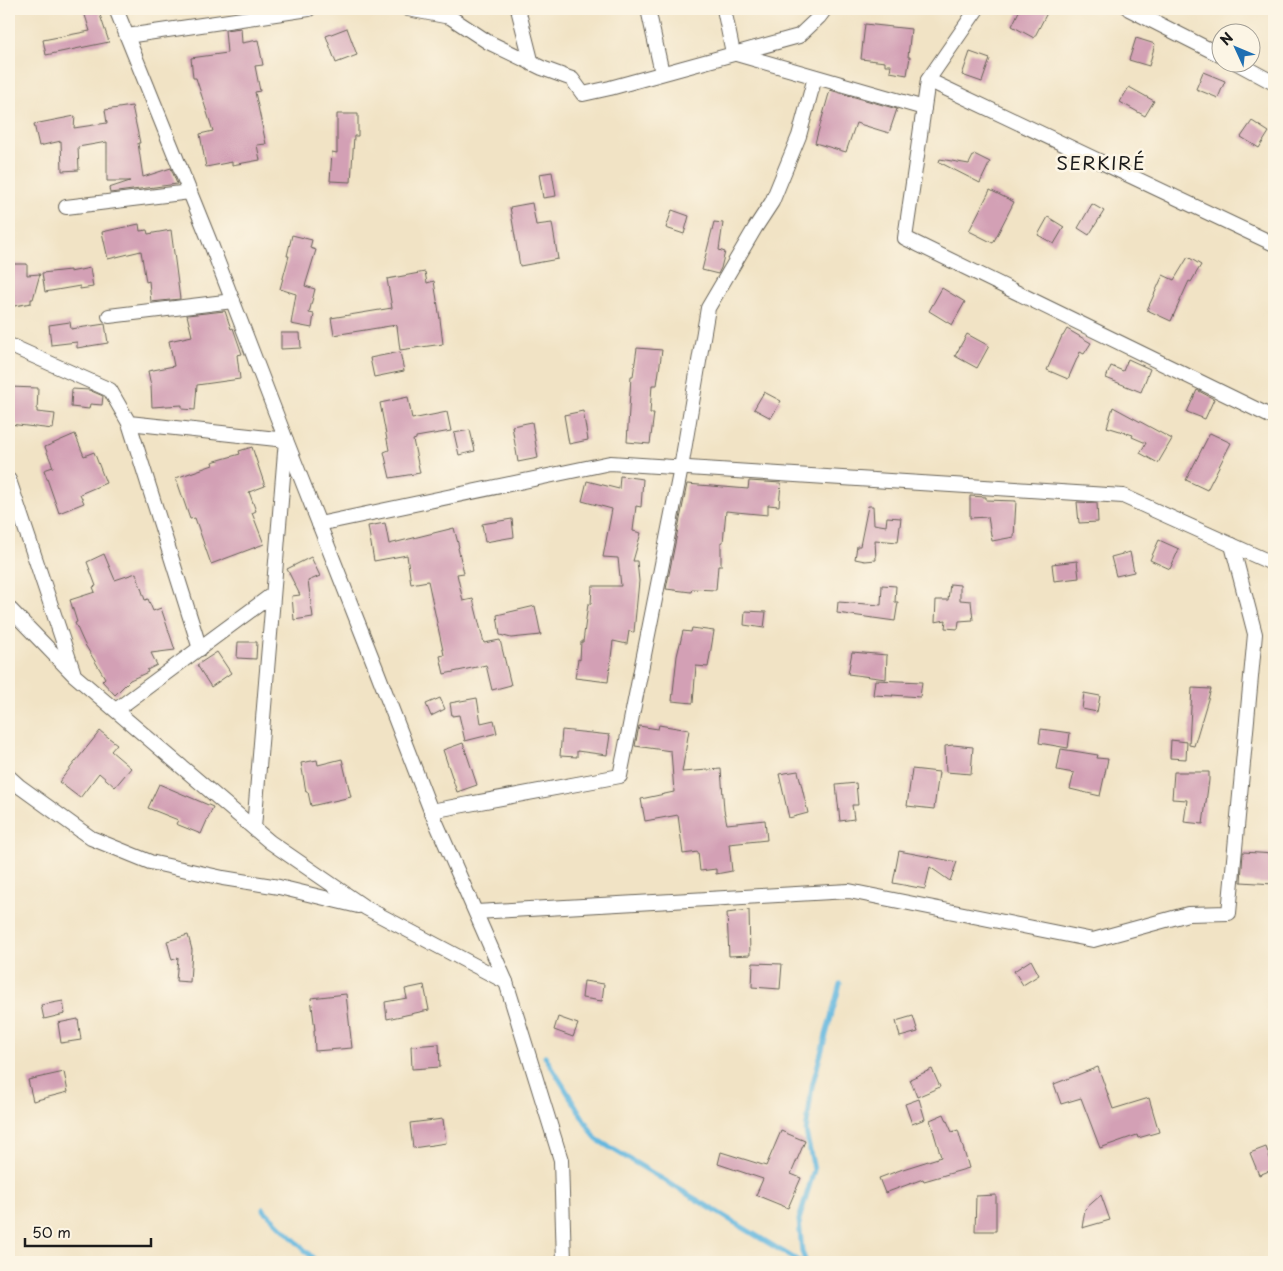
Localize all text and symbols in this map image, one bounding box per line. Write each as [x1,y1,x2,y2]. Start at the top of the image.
north arrow [1210,22,1260,72]
text: N [1215,27,1238,50]
district label: SERKIRÉ [1056,148,1146,176]
scale bar [25,1216,151,1248]
text: 50 m [32,1220,71,1243]

